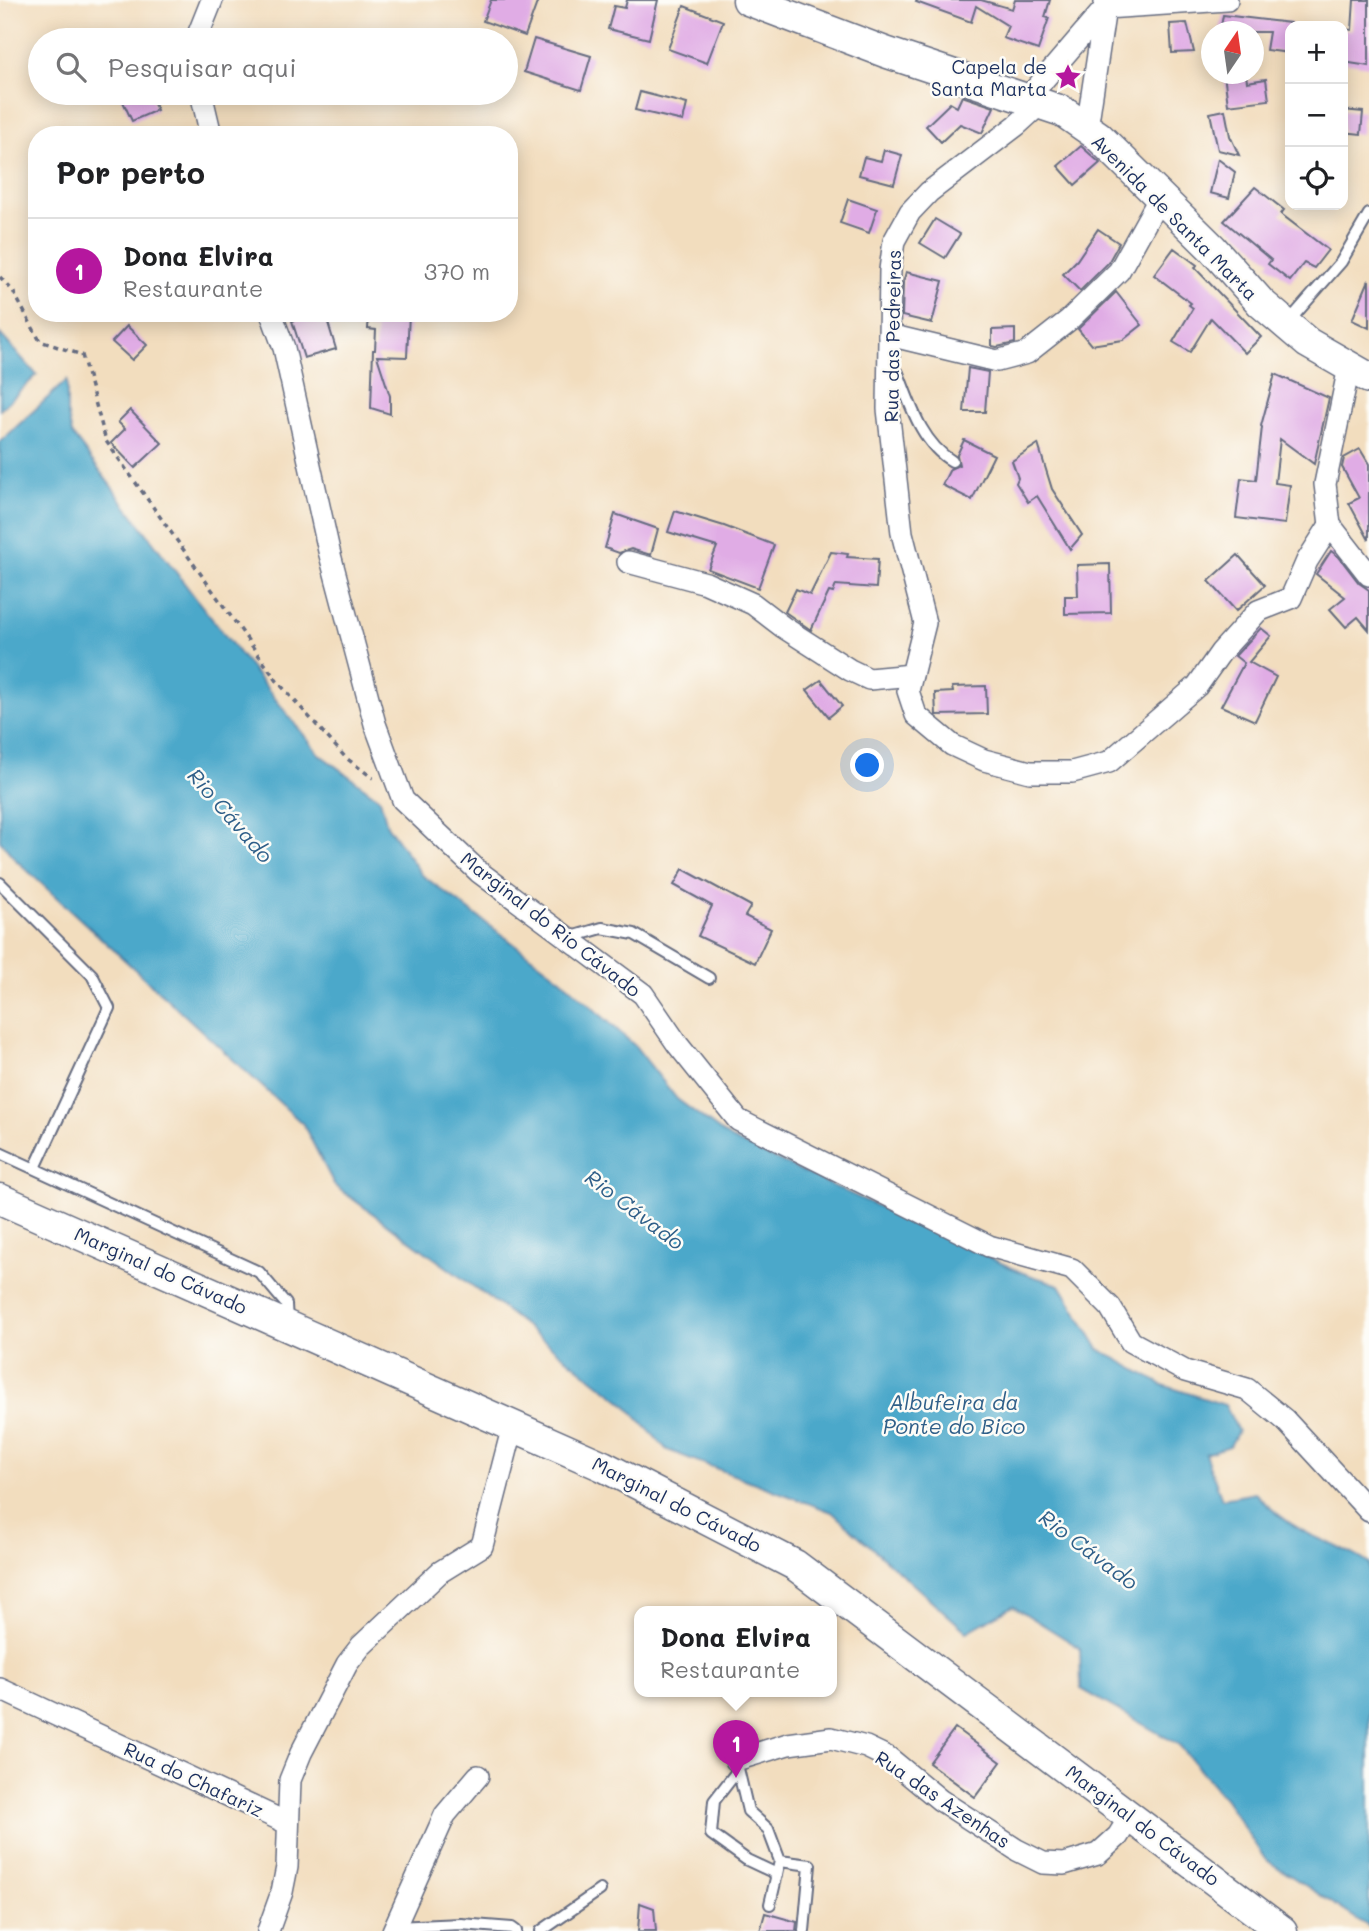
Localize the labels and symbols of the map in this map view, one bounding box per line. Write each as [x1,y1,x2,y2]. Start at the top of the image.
north arrow [1201,21,1264,84]
place label: Capela de Santa Marta [931,54,1047,101]
place icon: Capela de Santa Marta [1053,62,1083,92]
street label: Avenida de Santa Marta [1087,129,1263,305]
street label: Rua das Pedreiras [878,249,906,423]
your location [850,748,884,782]
water label: Rio Cávado [182,762,280,868]
street label: Marginal do Rio Cávado [456,846,646,1002]
water label: Rio Cávado [580,1163,690,1255]
street label: Marginal do Cávado [71,1221,251,1319]
water label: Albufeira da Ponte do Bico [883,1388,1025,1439]
street label: Marginal do Cávado [588,1451,766,1557]
water label: Rio Cávado [1034,1503,1144,1595]
pin: 1 [713,1720,759,1778]
street label: Rua do Chafariz [120,1736,268,1822]
street label: Rua das Azenhas [871,1745,1015,1853]
street label: Marginal do Cávado [1061,1759,1225,1891]

